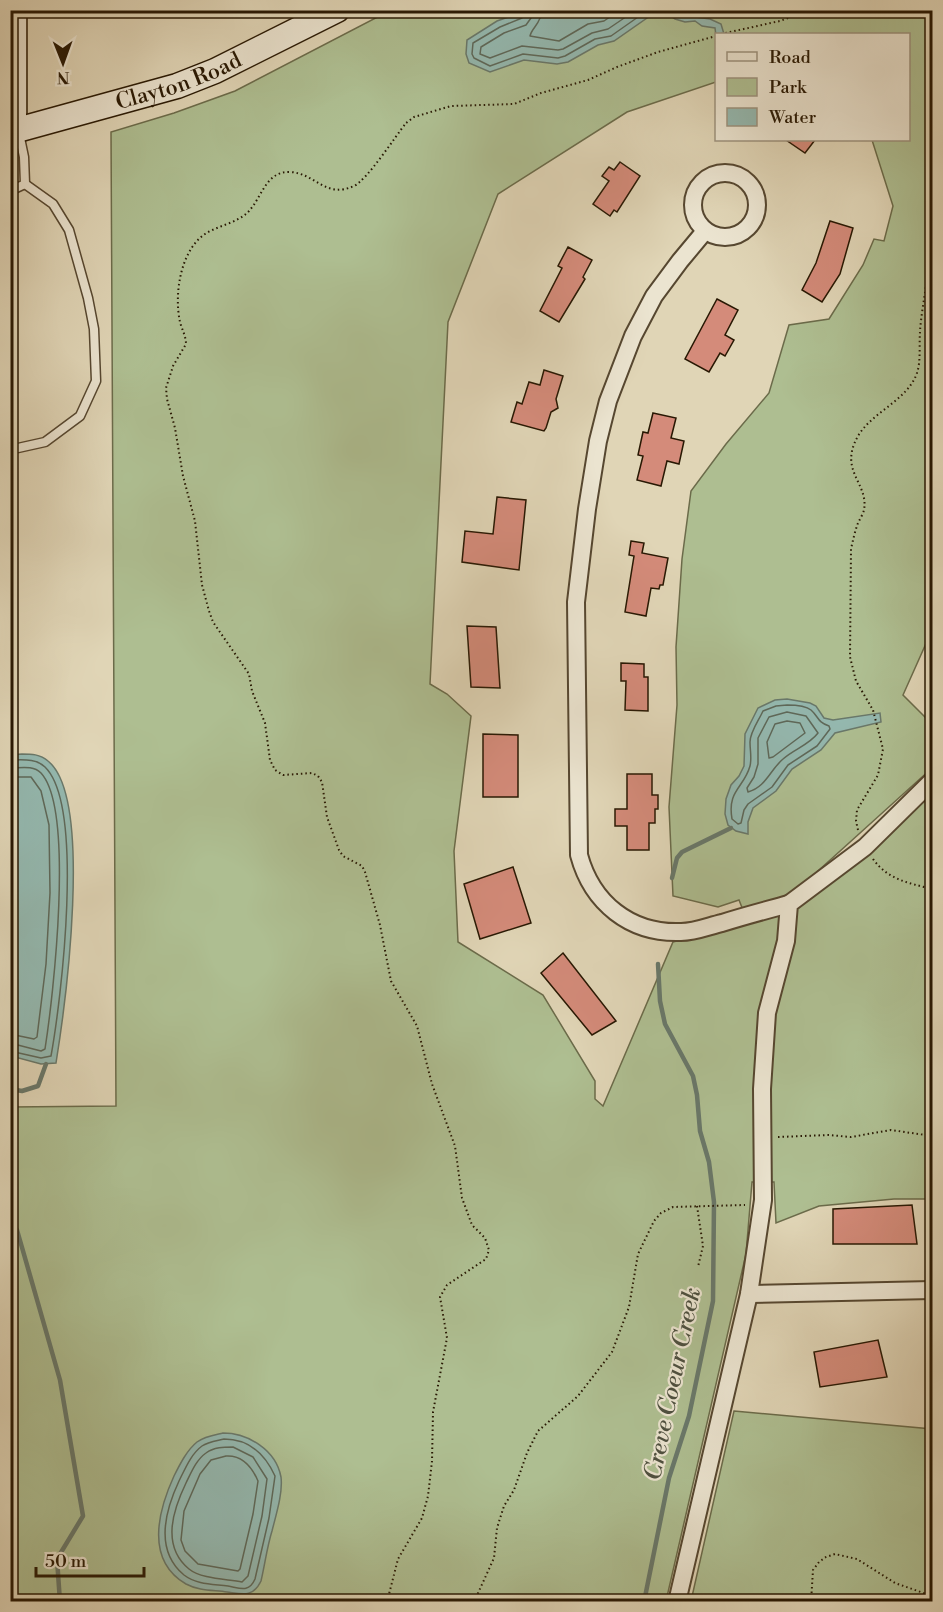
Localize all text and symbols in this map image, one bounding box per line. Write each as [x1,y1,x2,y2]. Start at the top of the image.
north arrow [33,33,93,93]
legend [715,33,910,141]
street label: Clayton Road [112,46,246,116]
text: Road [769,46,812,69]
text: N [56,67,70,87]
text: Park [769,76,808,99]
text: Water [768,106,817,129]
water label: Creve Coeur Creek [638,1285,708,1483]
scale bar [36,1540,144,1578]
text: 50 m [45,1550,87,1573]

